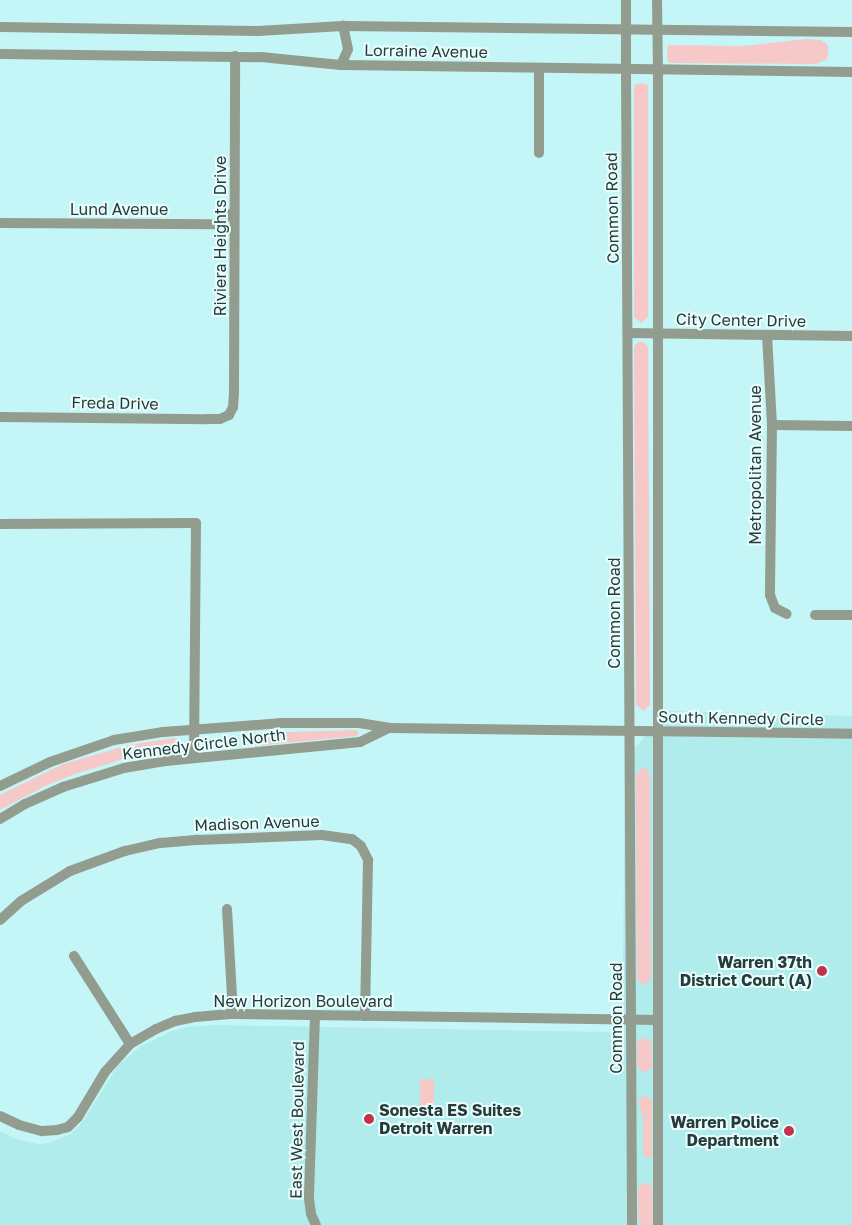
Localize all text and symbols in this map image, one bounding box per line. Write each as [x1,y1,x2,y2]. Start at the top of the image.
street label: Lorraine Avenue [364,40,488,62]
street label: Common Road [601,152,623,264]
street label: Riviera Heights Drive [210,156,230,316]
street label: Lund Avenue [70,199,168,219]
street label: City Center Drive [676,309,806,331]
street label: Metropolitan Avenue [745,385,765,545]
street label: Freda Drive [71,393,159,413]
street label: Common Road [604,557,624,669]
street label: South Kennedy Circle [658,707,824,729]
street label: Kennedy Circle North [121,724,287,764]
street label: Madison Avenue [194,811,320,835]
place label: Warren 37th District Court (A) [680,952,812,990]
street label: Common Road [606,962,626,1074]
marker: Warren 37th District Court (A) [816,965,828,977]
street label: New Horizon Boulevard [213,991,393,1011]
street label: East West Boulevard [286,1041,308,1199]
place label: Sonesta ES Suites Detroit Warren [379,1100,521,1138]
place label: Warren Police Department [671,1112,779,1150]
marker: Sonesta ES Suites Detroit Warren [363,1113,375,1125]
marker: Warren Police Department [783,1125,795,1137]

